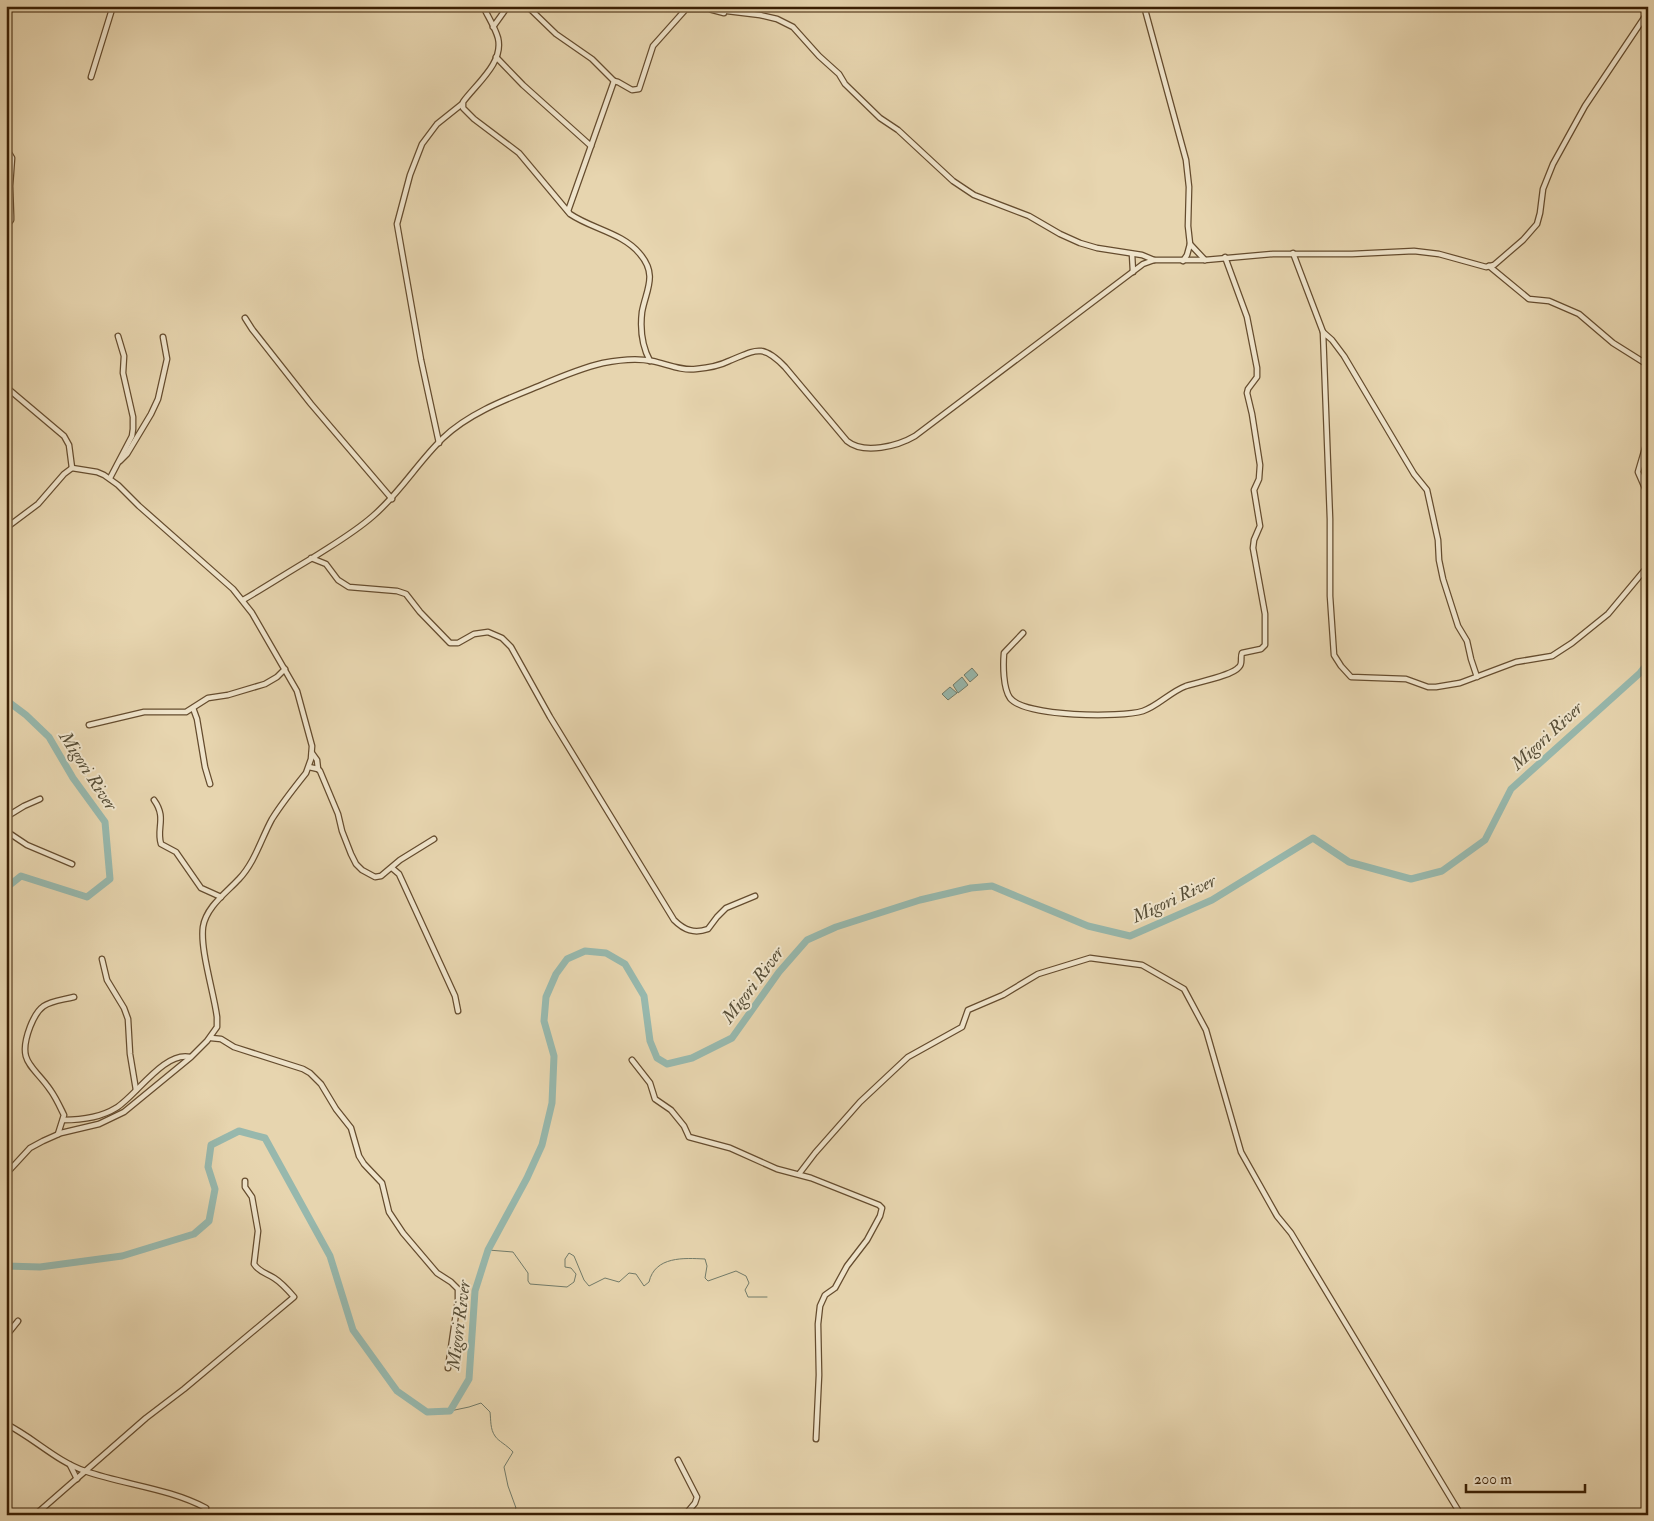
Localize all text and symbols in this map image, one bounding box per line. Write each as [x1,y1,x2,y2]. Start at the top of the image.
water label: Migori River [1506,696,1589,776]
water label: Migori River [53,726,123,816]
water label: Migori River [1127,869,1221,929]
water label: Migori River [716,941,790,1029]
water label: Migori River [442,1278,476,1372]
scale bar [1466,1461,1585,1493]
text: 200 m [1474,1470,1512,1489]

